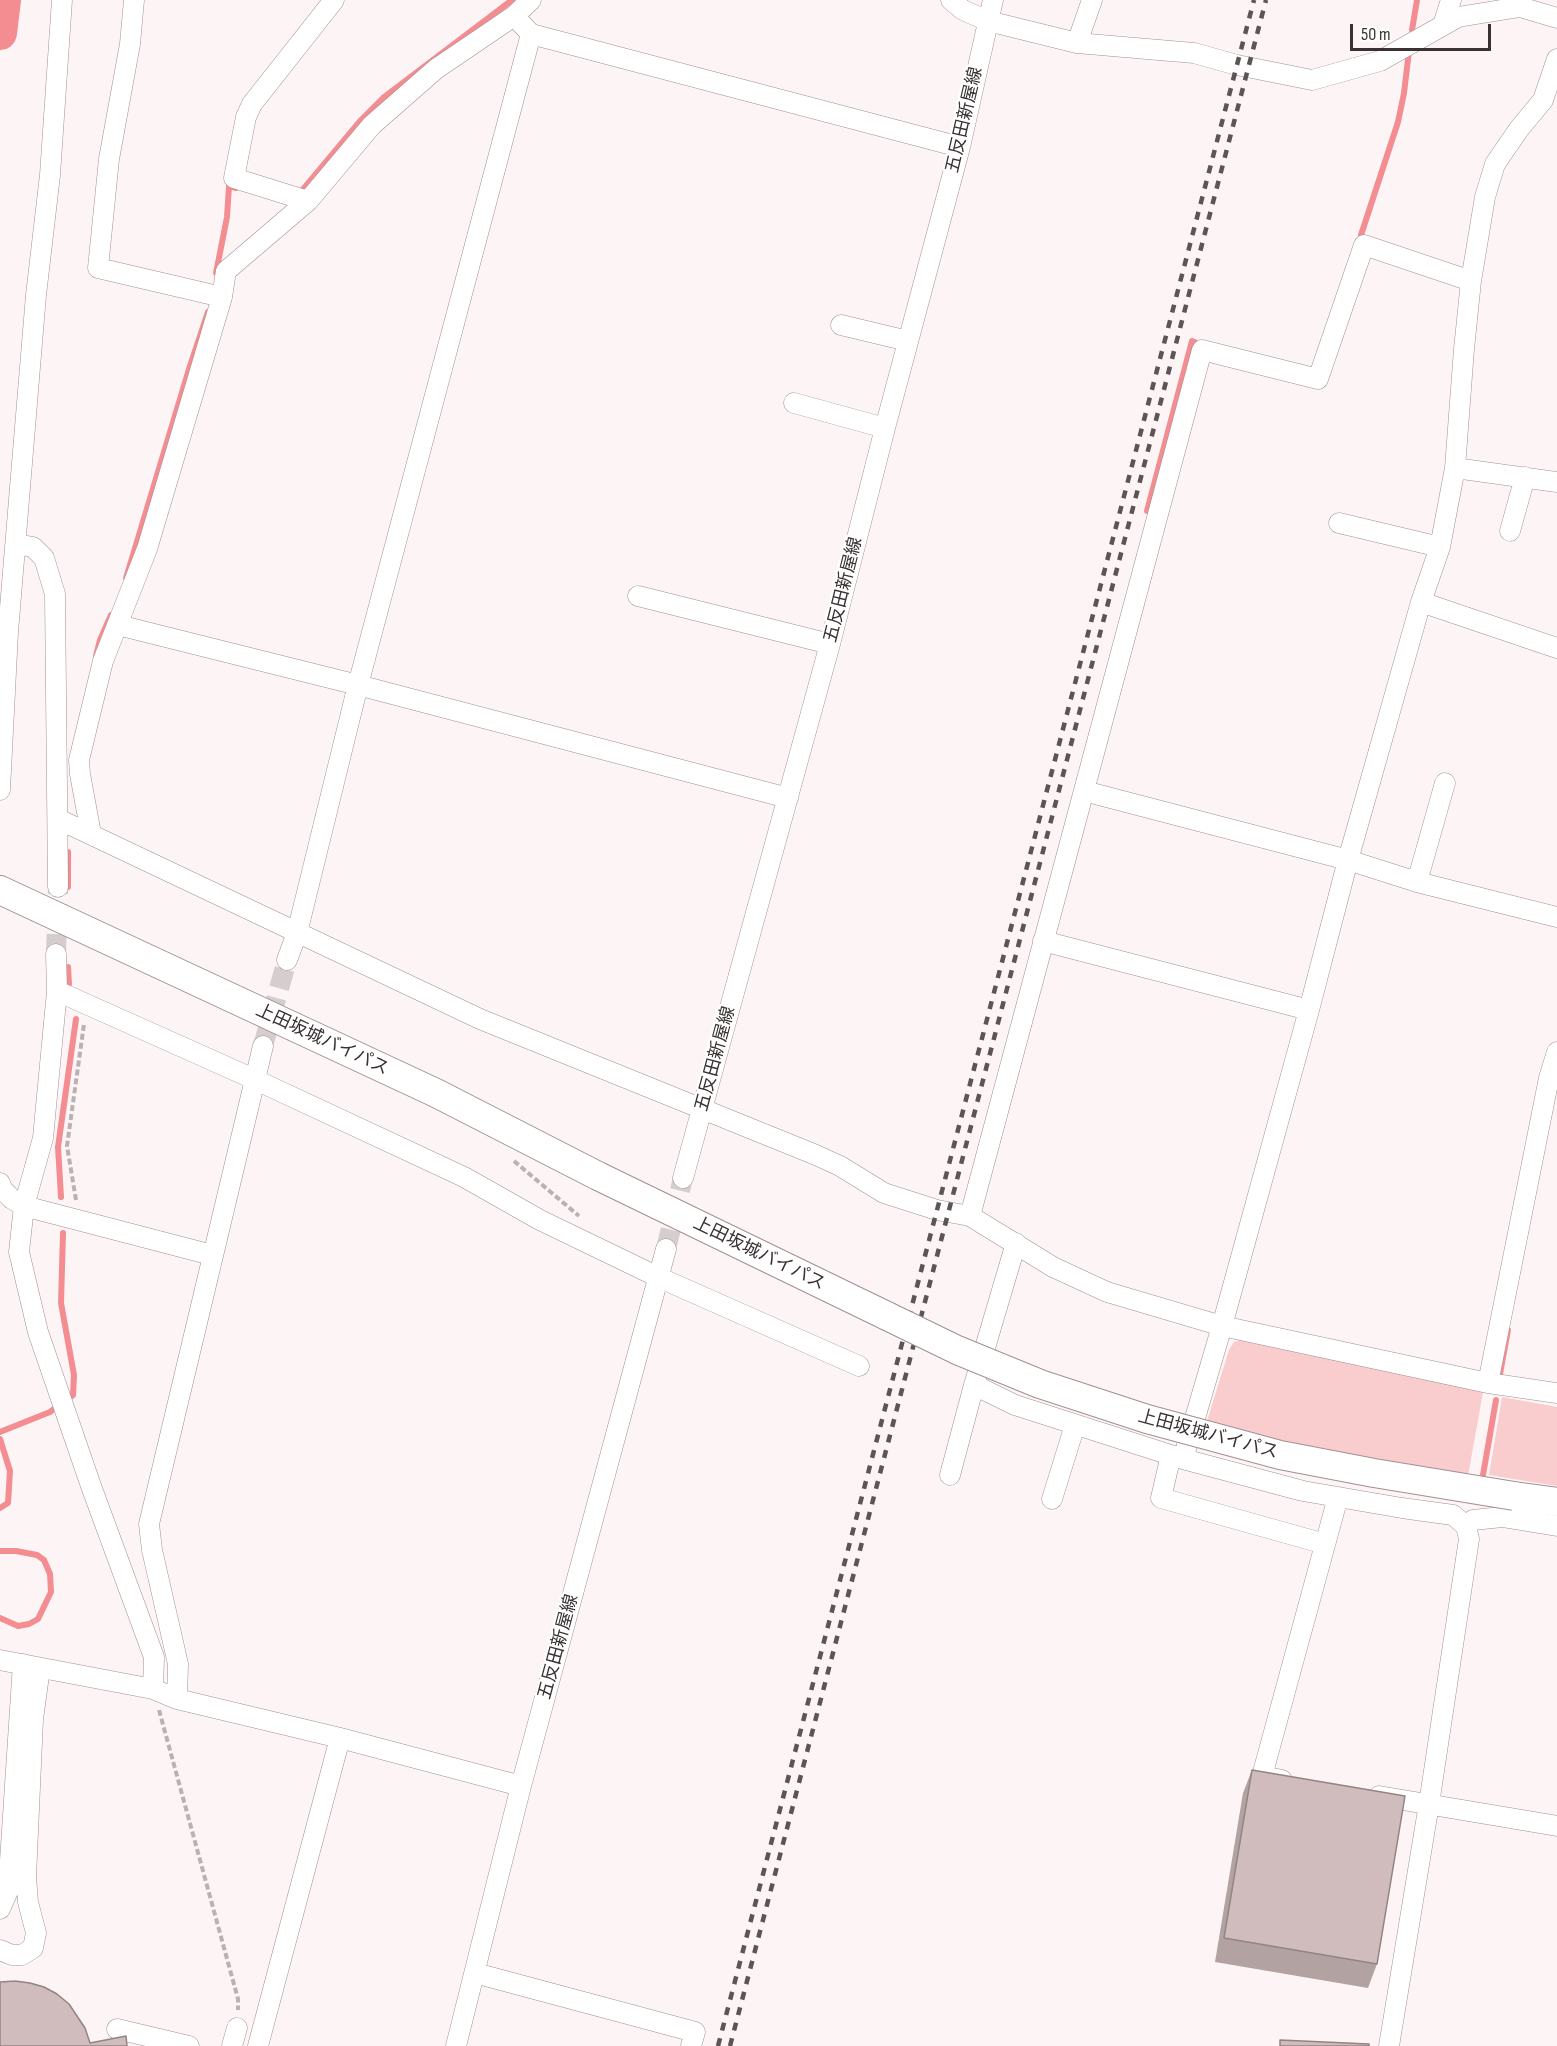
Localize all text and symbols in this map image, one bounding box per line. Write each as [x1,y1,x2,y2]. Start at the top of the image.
scale bar [1353,12,1494,50]
text: 50 m [1361,24,1391,45]
street label: 五反田新屋線 [942,65,988,175]
street label: 五反田新屋線 [820,535,868,645]
street label: 上田坂城バイパス [252,1000,392,1080]
street label: 五反田新屋線 [692,1004,740,1114]
street label: 上田坂城バイパス [690,1213,828,1295]
street label: 上田坂城バイパス [1136,1406,1280,1464]
street label: 五反田新屋線 [535,1592,583,1702]

